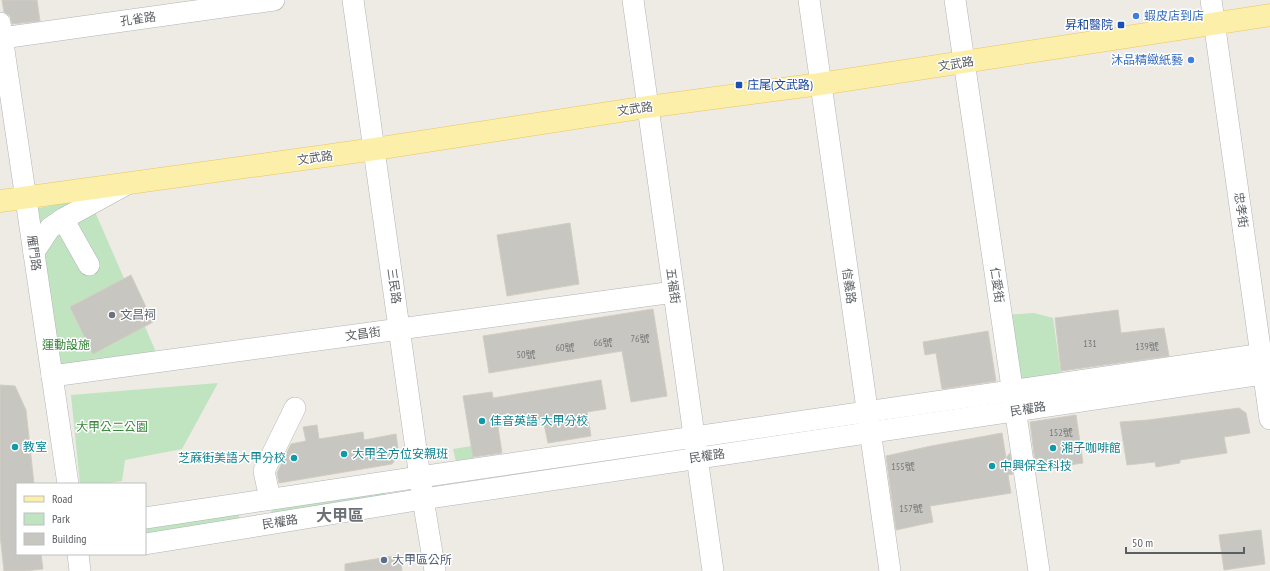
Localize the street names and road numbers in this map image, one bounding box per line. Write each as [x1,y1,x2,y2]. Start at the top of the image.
street label: 孔雀路 [119,9,157,28]
street label: 文武路 [937,53,975,74]
street label: 文武路 [616,99,654,118]
street label: 文武路 [296,148,334,167]
street label: 忠孝街 [1232,191,1251,229]
street label: 雁門路 [25,234,44,272]
street label: 仁愛街 [988,266,1007,304]
street label: 三民路 [385,267,404,305]
street label: 五福街 [664,267,683,305]
street label: 信義路 [840,267,859,305]
street label: 文昌街 [344,324,382,343]
street label: 民權路 [1009,398,1047,419]
street label: 民權路 [688,446,726,465]
street label: 民權路 [261,511,299,532]

